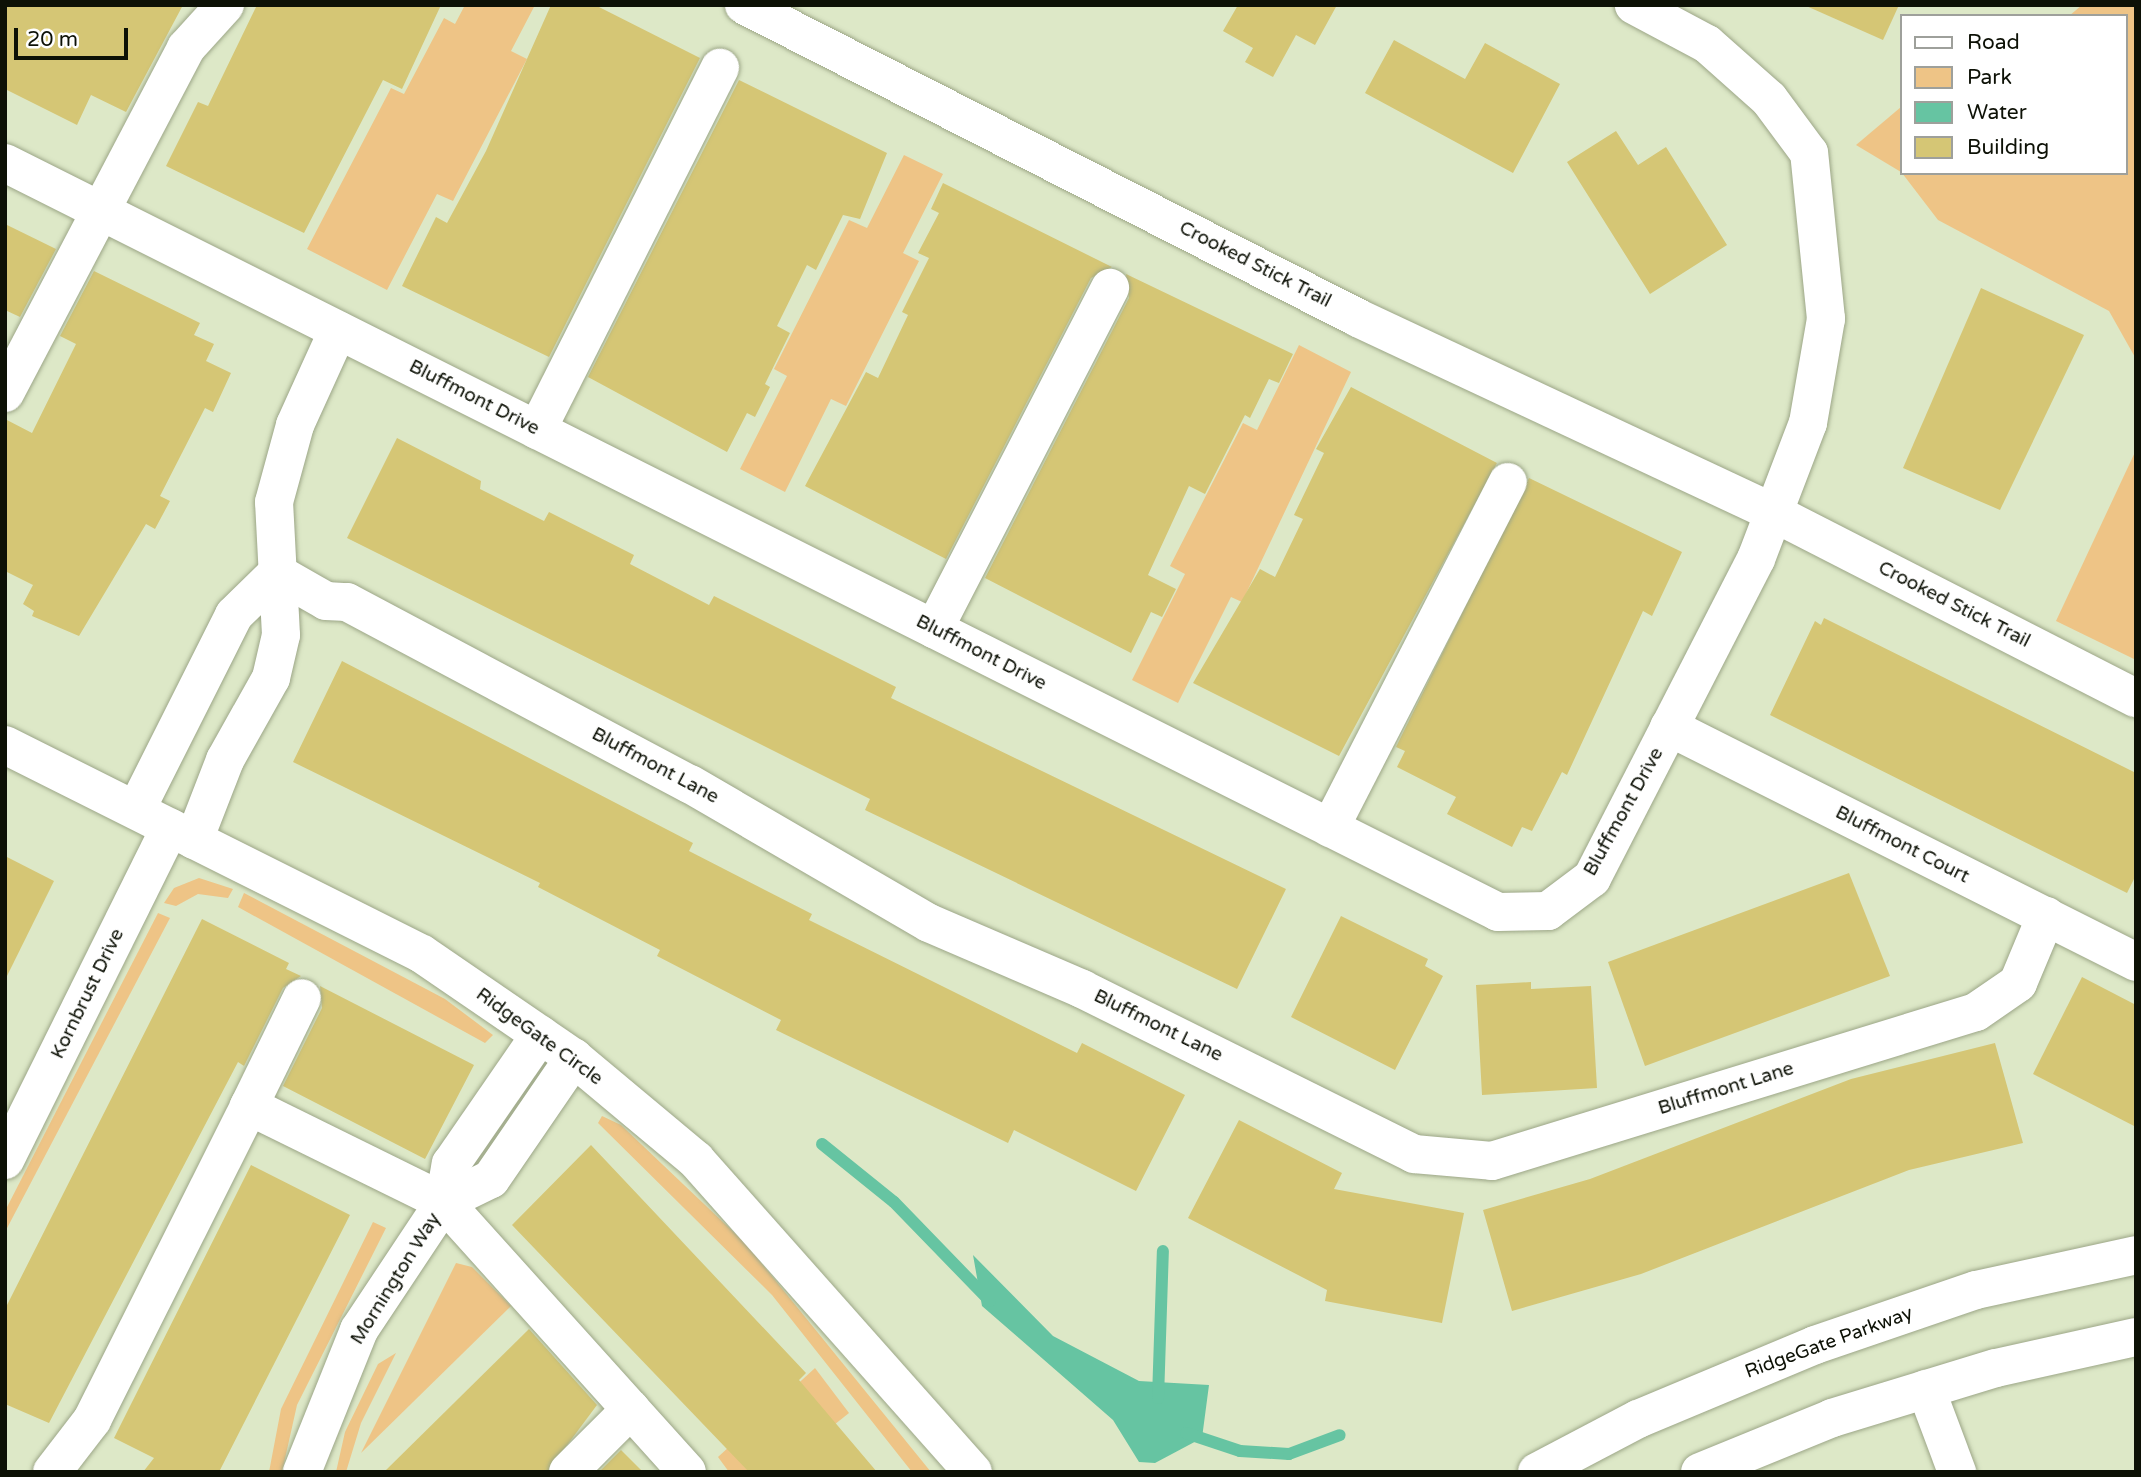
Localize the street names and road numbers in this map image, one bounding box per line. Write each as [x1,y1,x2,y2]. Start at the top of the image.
street label: Crooked Stick Trail [1175,217,1335,313]
street label: Bluffmont Drive [405,355,543,441]
street label: Crooked Stick Trail [1874,557,2034,653]
street label: Bluffmont Drive [912,610,1050,696]
street label: Bluffmont Lane [588,723,722,809]
street label: Bluffmont Drive [1579,744,1669,880]
street label: Bluffmont Court [1831,801,1973,889]
street label: Kornbrust Drive [47,925,129,1063]
street label: RidgeGate Circle [471,983,607,1091]
street label: Bluffmont Lane [1090,985,1226,1067]
street label: Bluffmont Lane [1655,1058,1797,1120]
street label: Mornington Way [346,1209,446,1349]
street label: RidgeGate Parkway [1742,1302,1916,1384]

